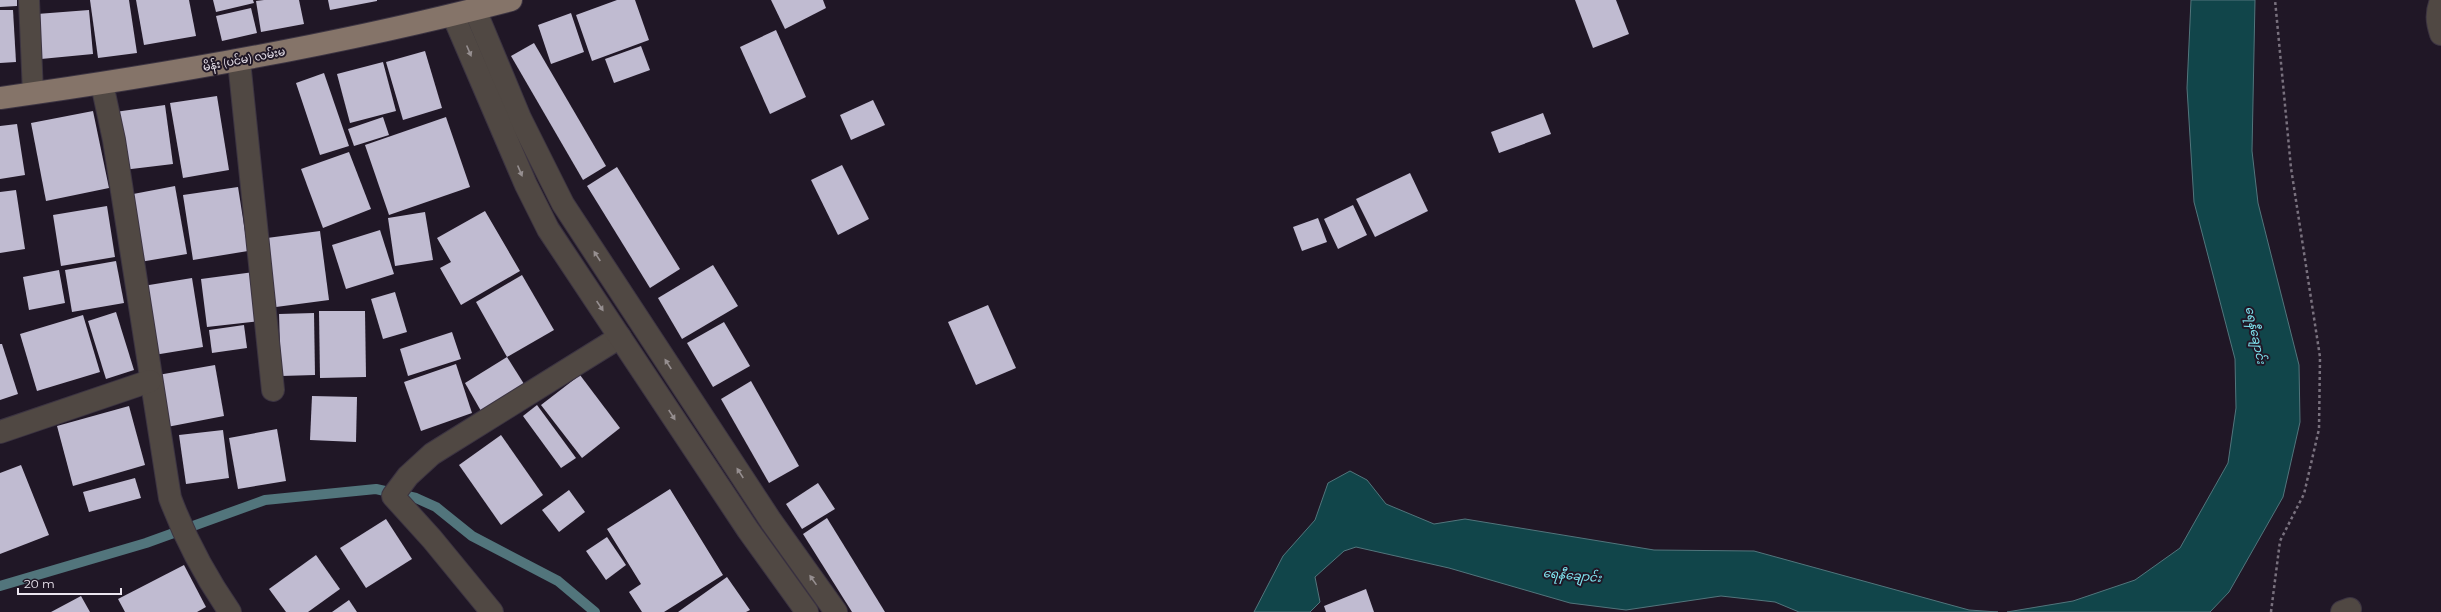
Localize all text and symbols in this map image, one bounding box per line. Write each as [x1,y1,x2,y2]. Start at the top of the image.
street label: မိန်း (ပင်မ) လမ်းမ [202,44,287,76]
one-way arrow [466,46,472,57]
one-way arrow [517,165,523,177]
one-way arrow [593,250,601,261]
one-way arrow [596,301,604,312]
water label: ရေနီချောင်း [2240,305,2271,367]
one-way arrow [665,358,672,370]
one-way arrow [668,410,676,420]
one-way arrow [736,468,744,478]
water label: ရေနီချောင်း [1542,564,1603,588]
scale bar [18,570,121,596]
one-way arrow [809,575,817,585]
text: 20 m [24,576,55,591]

